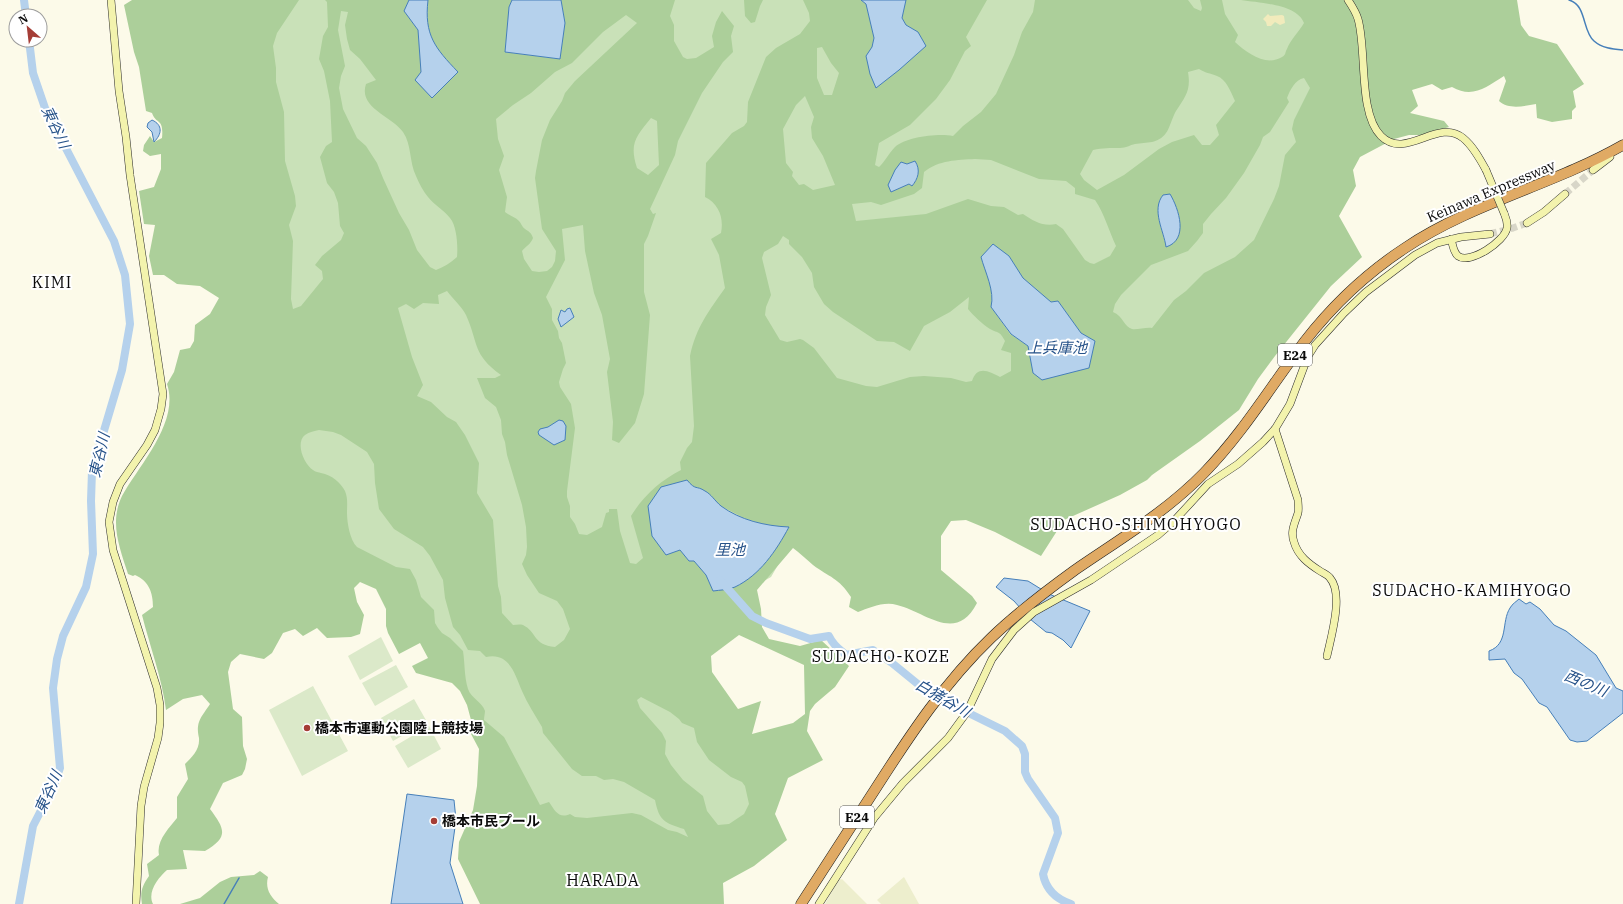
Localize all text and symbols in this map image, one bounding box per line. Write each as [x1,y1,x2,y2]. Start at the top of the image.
north arrow [8,8,48,48]
text: N [16,11,31,27]
water label: 東谷川 [38,103,75,153]
street label: Keinawa Expressway [1424,156,1558,226]
district label: KIMI [32,272,72,292]
water label: 上兵庫池 [1027,338,1089,357]
road number: E24 [1278,344,1312,366]
water label: 東谷川 [85,429,114,479]
district label: SUDACHO-SHIMOHYOGO [1030,514,1242,534]
water label: 里池 [715,540,747,559]
district label: SUDACHO-KAMIHYOGO [1372,580,1572,600]
district label: SUDACHO-KOZE [812,646,950,666]
water label: 西の川 [1562,665,1612,701]
water label: 白猪谷川 [912,675,975,722]
place label: 橋本市運動公園陸上競技場 [315,719,483,737]
marker: 橋本市運動公園陸上競技場 [302,723,312,733]
water label: 東谷川 [30,766,67,816]
road number: E24 [840,806,874,828]
place label: 橋本市民プール [442,812,540,830]
marker: 橋本市民プール [429,816,439,826]
district label: HARADA [566,870,640,890]

